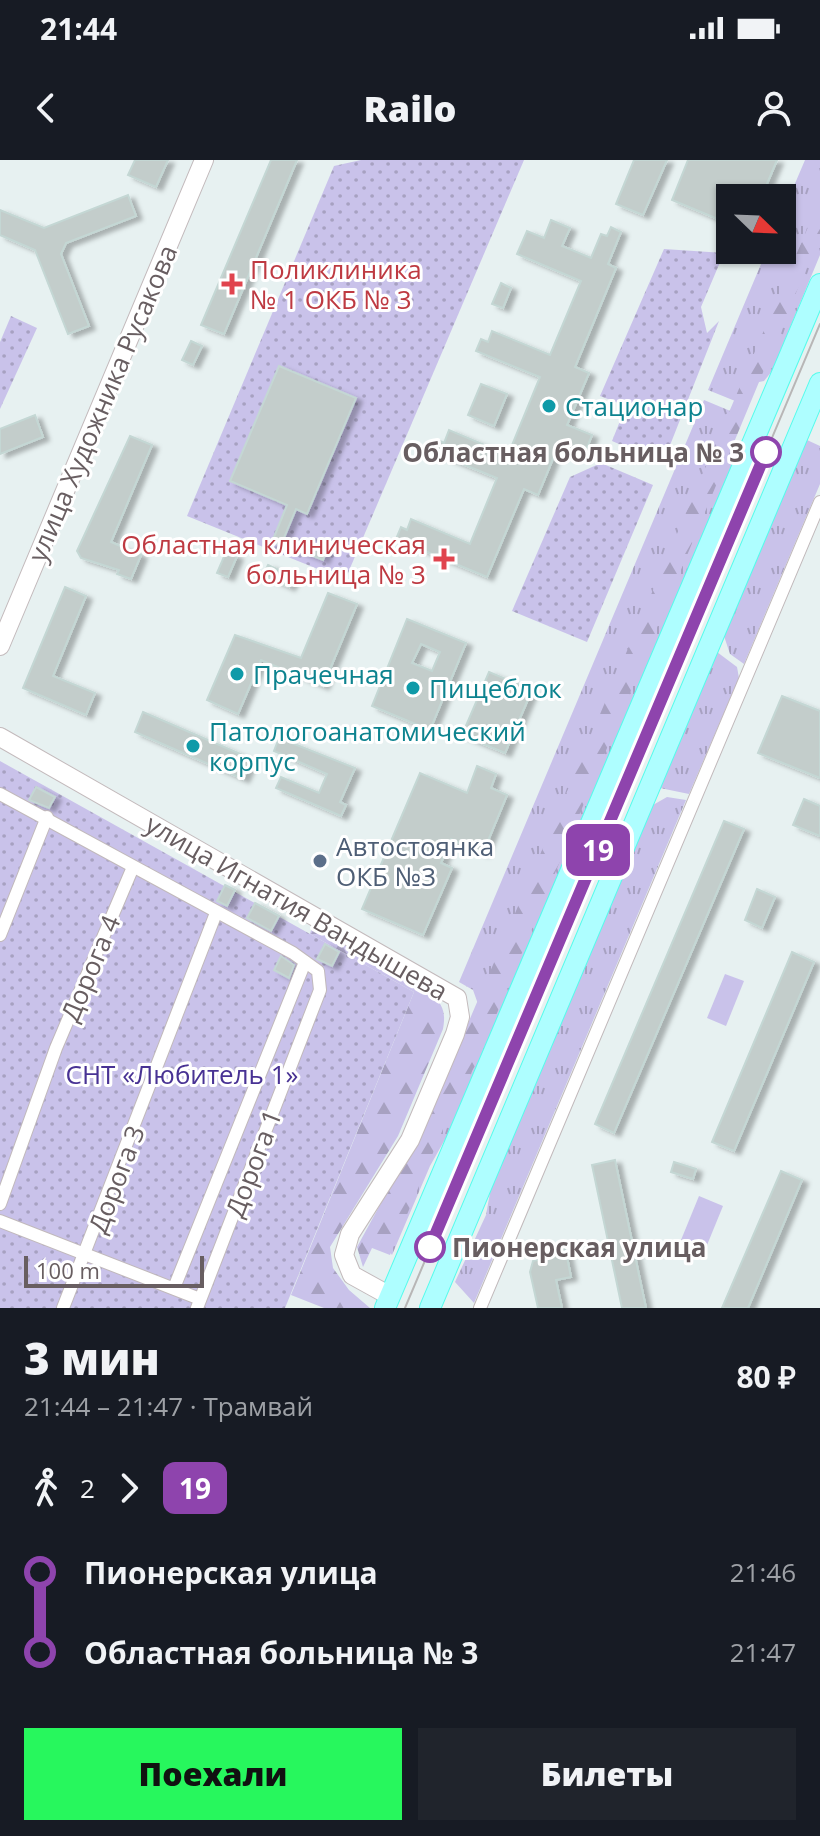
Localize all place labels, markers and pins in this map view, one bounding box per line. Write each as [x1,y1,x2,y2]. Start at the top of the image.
place label: Поликлиника № 1 ОКБ № 3 [250,251,422,317]
marker: Поликлиника № 1 ОКБ № 3 [221,273,243,295]
place label: Стационар [565,388,703,424]
marker: Стационар [540,397,558,415]
place label: Областная больница № 3 [402,434,744,470]
marker: Областная больница № 3 [751,437,781,467]
place label: Областная клиническая больница № 3 [121,526,426,592]
marker: Областная клиническая больница № 3 [433,548,455,570]
place label: Прачечная [253,656,394,692]
marker: Прачечная [228,665,246,683]
place label: Пищеблок [429,670,562,706]
marker: Пищеблок [404,679,422,697]
place label: Патологоанатомический корпус [209,713,526,779]
marker: Патологоанатомический корпус [184,737,202,755]
place label: Автостоянка ОКБ №3 [336,828,494,894]
marker: Автостоянка ОКБ №3 [311,852,329,870]
place label: Пионерская улица [452,1229,706,1265]
marker: Пионерская улица [415,1232,445,1262]

